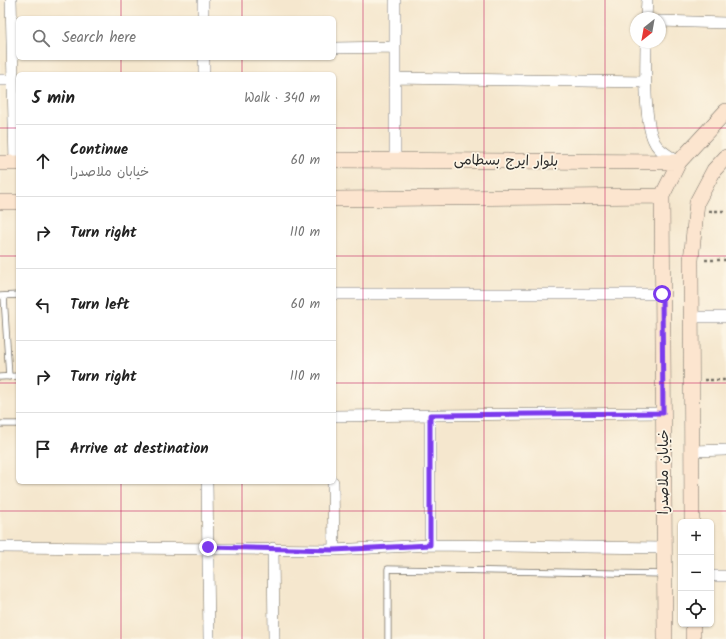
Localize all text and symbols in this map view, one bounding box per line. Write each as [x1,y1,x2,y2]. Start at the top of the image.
north arrow [630,12,666,48]
search box [16,16,336,60]
text: Search here [62,26,136,50]
icon: search [30,27,52,49]
text: 5 min [32,85,75,112]
text: Walk · 340 m [244,88,320,109]
text: Continue [70,138,128,162]
street label: بلوار ایرج بسطامی [454,149,558,173]
icon: ahead [32,150,54,172]
text: 60 m [291,150,320,171]
text: خیابان ملاصدرا [70,162,149,183]
text: Turn right [70,221,137,245]
icon: right [32,222,54,244]
text: 110 m [290,222,320,243]
route start [653,285,671,303]
text: Turn left [70,293,130,317]
icon: left [32,294,54,316]
text: 60 m [291,294,320,315]
text: Turn right [70,365,137,389]
icon: right [32,366,54,388]
text: 110 m [290,366,320,387]
street label: خیابان ملاصدرا [653,429,675,515]
text: Arrive at destination [70,437,209,461]
icon: arrive [32,438,54,460]
map controls [678,519,714,627]
button: + [678,519,714,555]
route end [199,538,217,556]
button: − [678,555,714,591]
button: locate [678,591,714,627]

